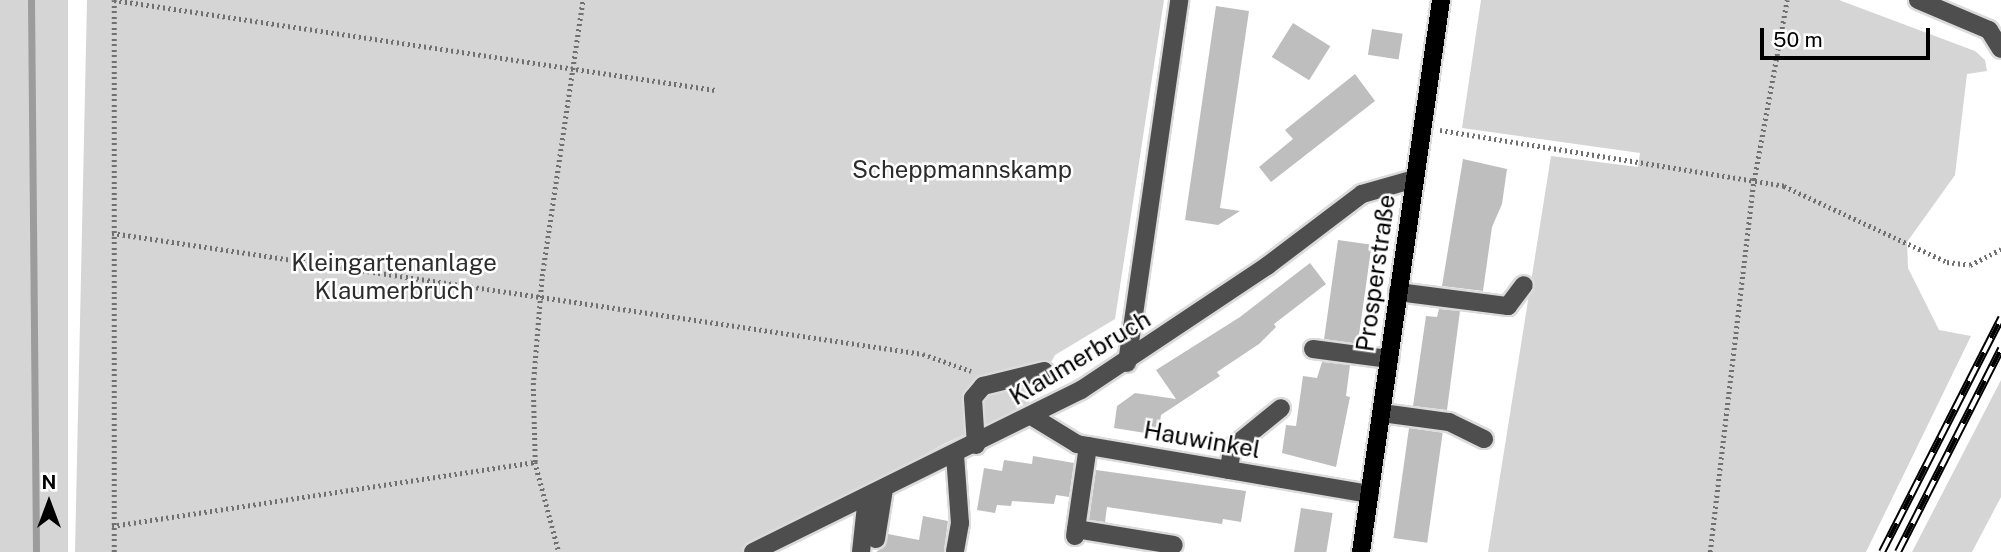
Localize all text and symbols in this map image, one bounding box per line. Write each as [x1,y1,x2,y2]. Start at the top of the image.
scale bar [1763,14,1933,58]
text: 50 m [1773,27,1823,52]
park label: Scheppmannskamp [852,156,1072,184]
street label: Prosperstraße [1351,193,1401,353]
park label: Kleingartenanlage Klaumerbruch [291,249,497,305]
street label: Klaumerbruch [1004,305,1156,411]
street label: Hauwinkel [1141,416,1263,464]
north arrow [14,468,84,538]
text: N [42,471,56,493]

